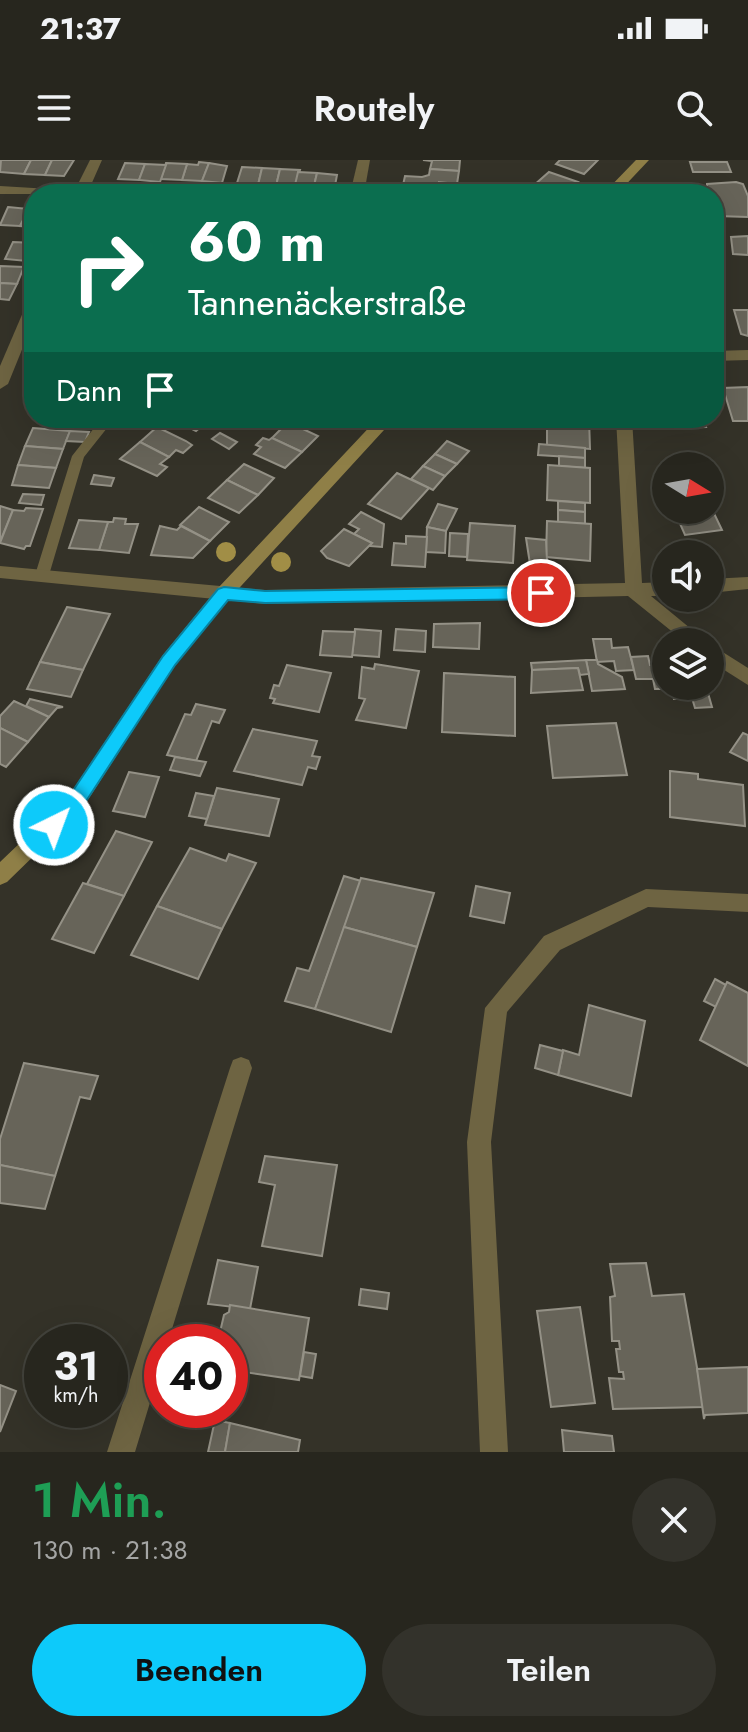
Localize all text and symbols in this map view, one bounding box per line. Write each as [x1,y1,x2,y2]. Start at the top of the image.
text: 21:37 [40,7,121,50]
text: Routely [314,82,434,134]
icon: menu [32,86,76,130]
icon: search [672,86,716,130]
text: 60 m [188,201,325,282]
icon: right [56,216,160,320]
text: Tannenäckerstraße [188,276,466,328]
icon: arrive [138,368,182,412]
text: Dann [56,369,122,412]
north arrow [652,452,724,524]
map controls [652,452,724,700]
button: sound [652,540,724,612]
pin [507,559,575,627]
icon: arrive [519,571,563,615]
button: layers [652,628,724,700]
position arrow [12,783,96,867]
speed limit sign: 40 [144,1324,248,1428]
text: 31 [53,1337,99,1395]
text: km/h [53,1381,99,1410]
text: 1 Min. [32,1466,167,1535]
button: close [632,1478,716,1562]
text: 130 m · 21:38 [32,1531,188,1569]
button: Beenden [32,1624,366,1716]
button: Teilen [382,1624,716,1716]

